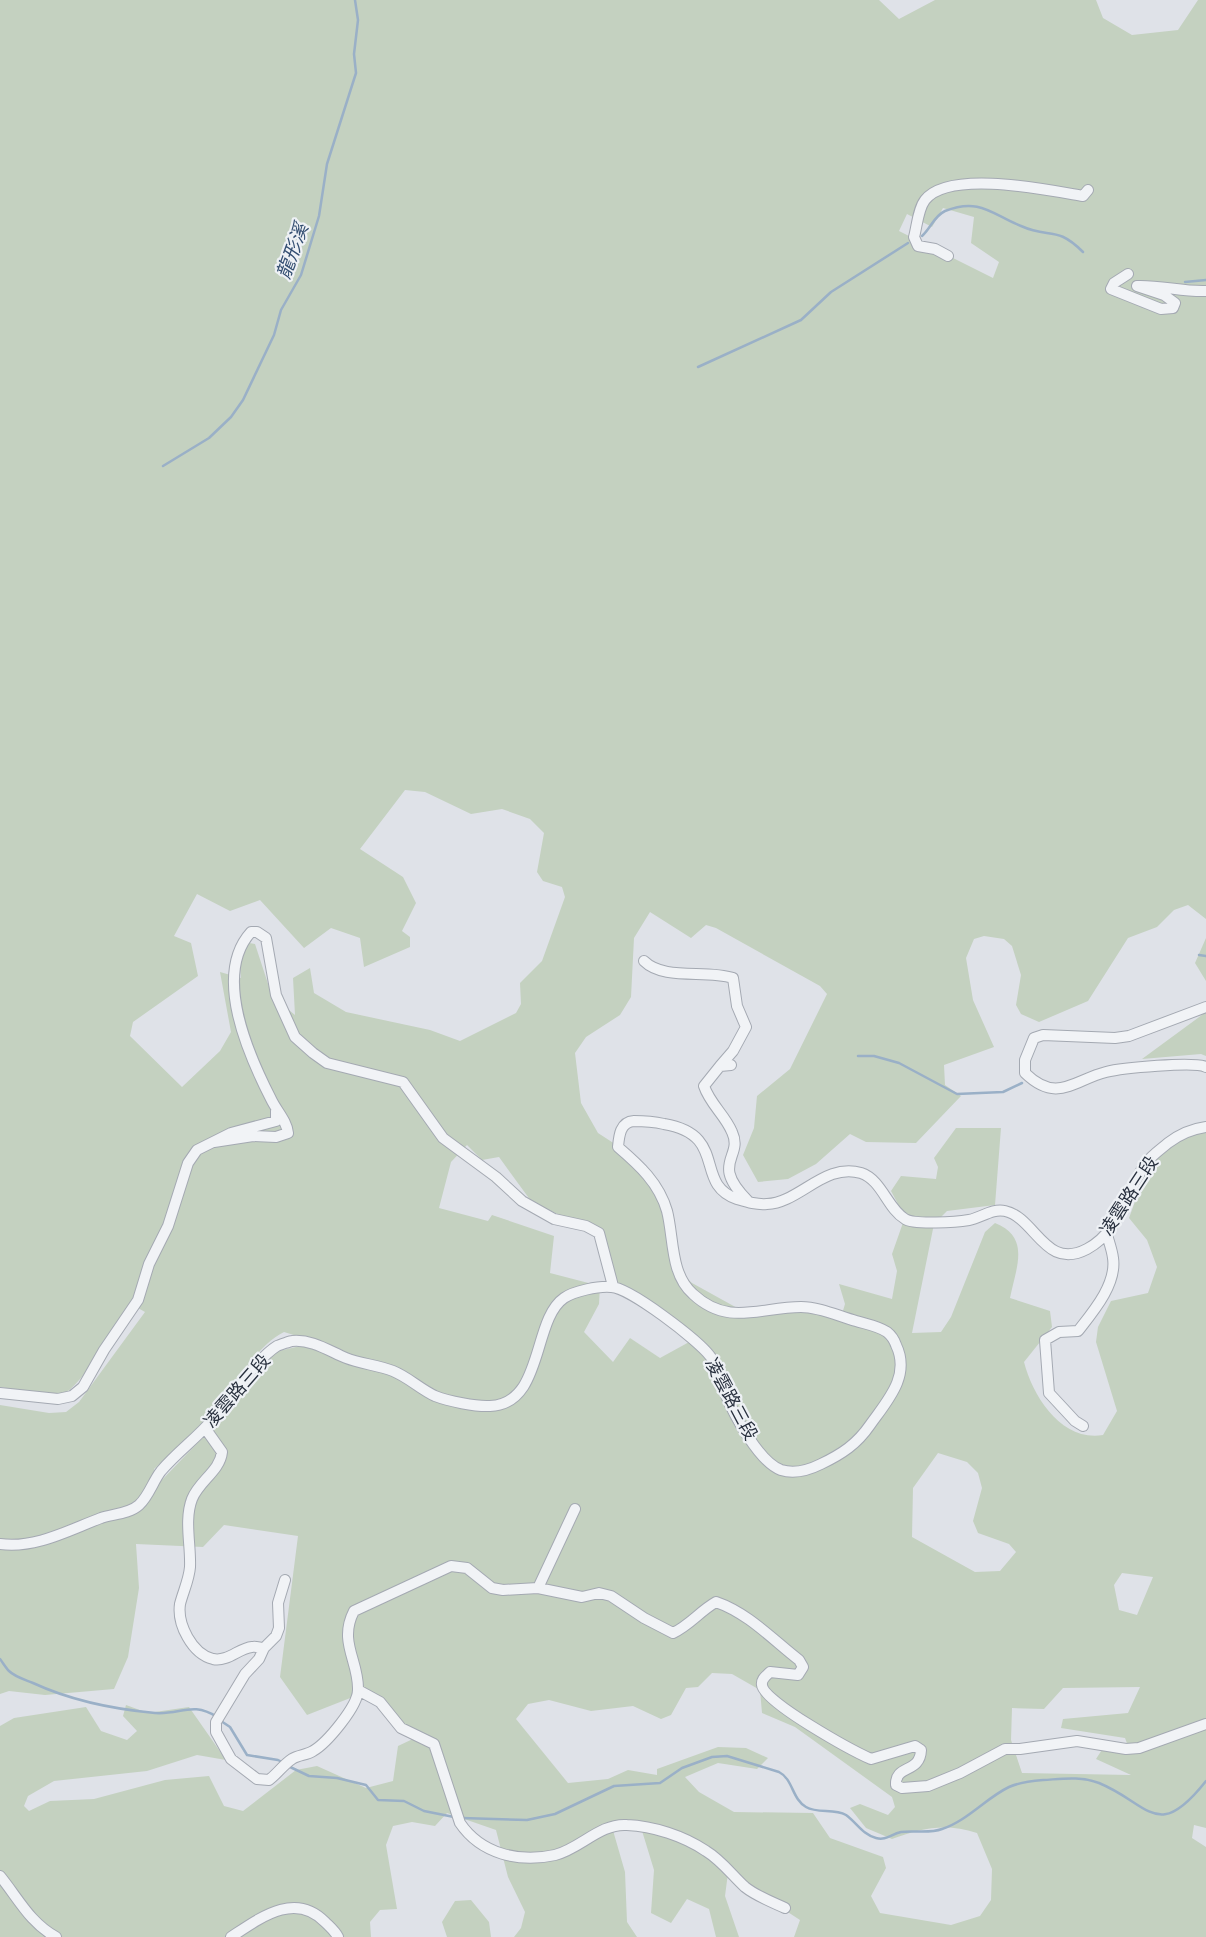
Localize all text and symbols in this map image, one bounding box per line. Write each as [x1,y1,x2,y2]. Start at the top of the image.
water label: 龍形溪 [271,217,314,282]
street label: 凌雲路三段 [1094,1152,1163,1240]
street label: 凌雲路三段 [198,1349,275,1432]
street label: 凌雲路三段 [700,1354,763,1444]

